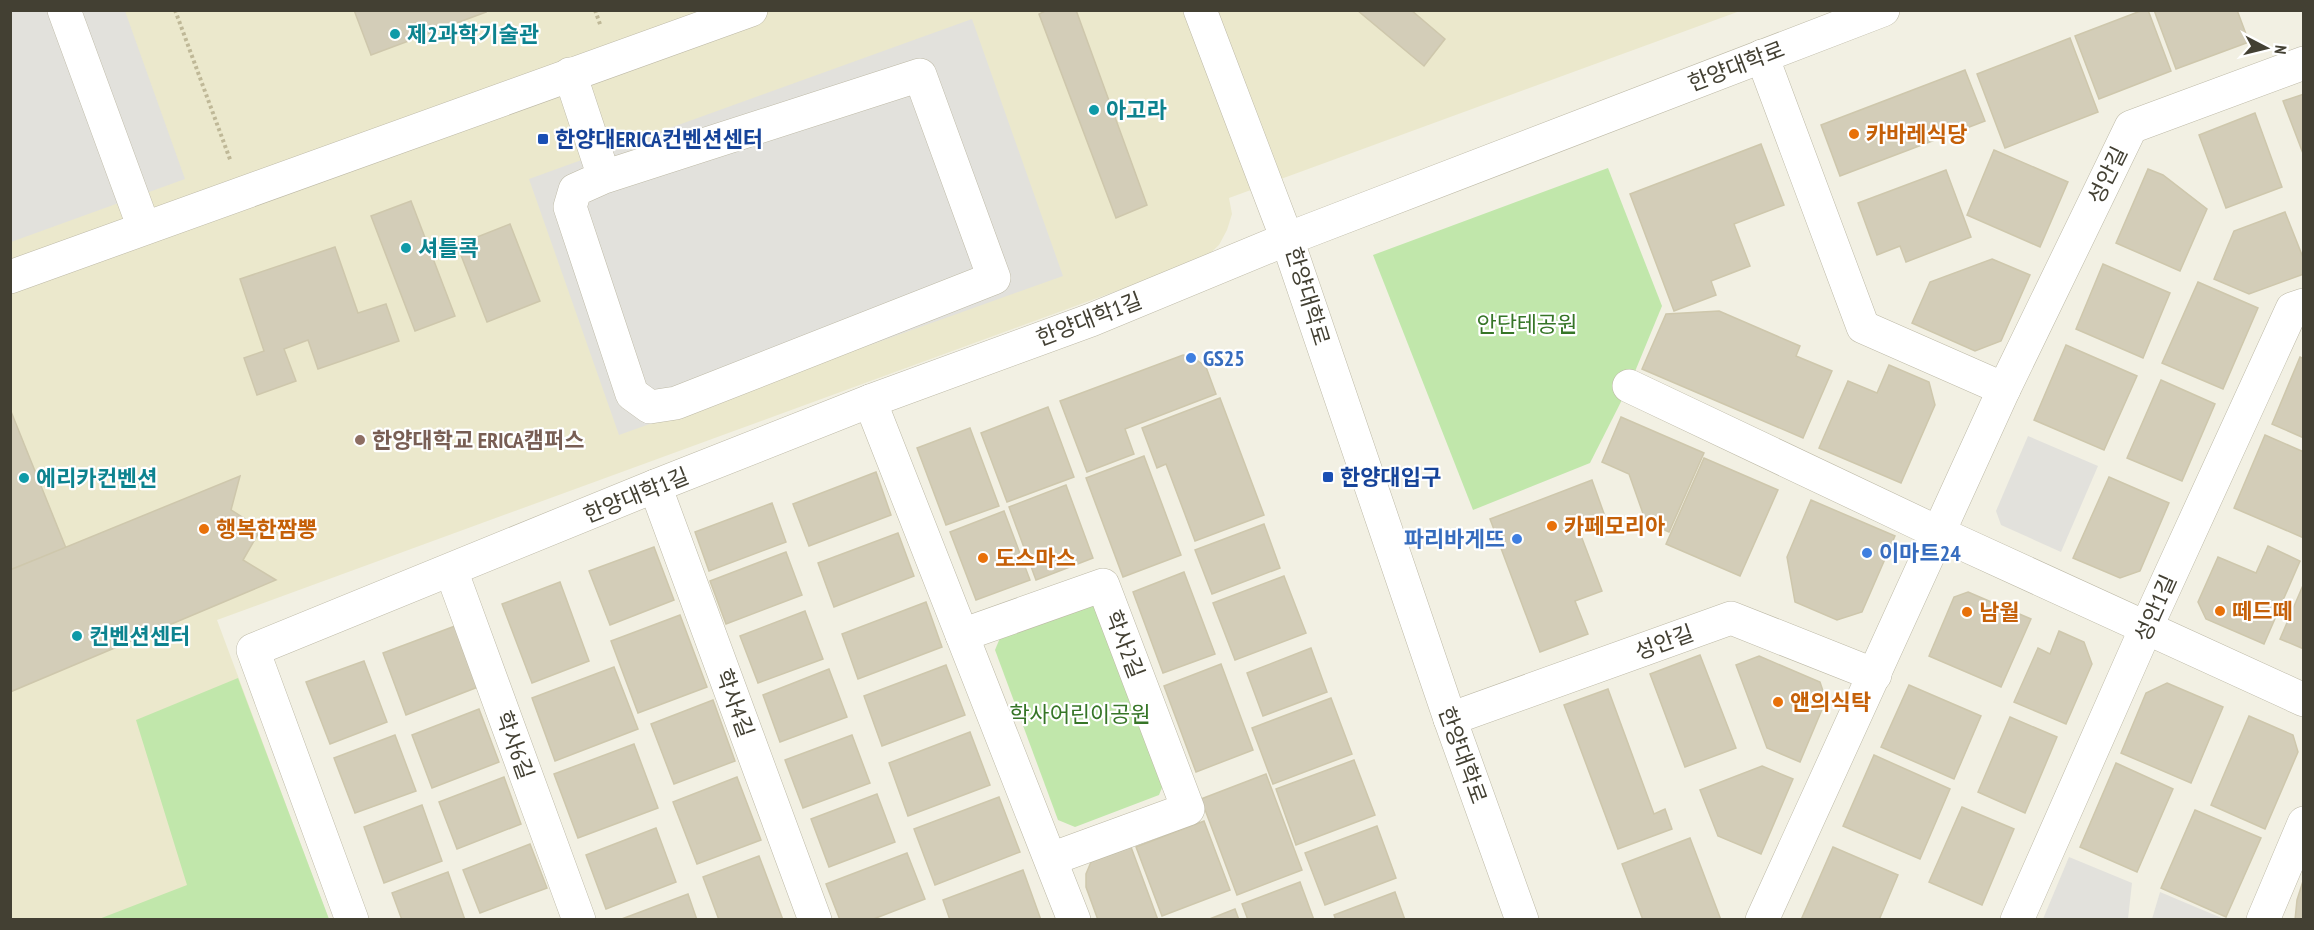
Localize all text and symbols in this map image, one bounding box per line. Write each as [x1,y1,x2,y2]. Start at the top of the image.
north arrow [2236,18,2296,78]
place label: 제2과학기술관 [407,20,539,48]
marker: 제2과학기술관 [388,27,402,41]
street label: 한양대학로 [1684,35,1788,97]
text: N [2270,44,2291,55]
place label: 아고라 [1106,96,1167,124]
marker: 아고라 [1087,103,1101,117]
place label: 카바레식당 [1866,120,1967,148]
place label: 한양대ERICA컨벤션센터 [555,125,763,153]
marker: 카바레식당 [1847,127,1861,141]
marker: 한양대ERICA컨벤션센터 [536,132,550,146]
street label: 성안길 [2081,142,2133,208]
place label: 셔틀콕 [418,234,479,262]
marker: 셔틀콕 [399,241,413,255]
street label: 한양대학로 [1280,244,1336,348]
street label: 한양대학1길 [1032,286,1146,352]
park label: 안단테공원 [1476,310,1578,338]
place label: GS25 [1203,344,1245,372]
marker: GS25 [1184,351,1198,365]
place label: 한양대학교 ERICA캠퍼스 [372,426,584,454]
marker: 한양대학교 ERICA캠퍼스 [353,433,367,447]
street label: 한양대학1길 [579,461,693,529]
place label: 한양대입구 [1340,463,1441,491]
place label: 에리카컨벤션 [36,464,157,492]
marker: 한양대입구 [1321,470,1335,484]
marker: 에리카컨벤션 [17,471,31,485]
place label: 카페모리아 [1564,512,1665,540]
place label: 행복한짬뽕 [216,515,317,543]
marker: 카페모리아 [1545,519,1559,533]
marker: 행복한짬뽕 [197,522,211,536]
place label: 파리바게뜨 [1404,525,1505,553]
marker: 파리바게뜨 [1510,532,1524,546]
place label: 이마트24 [1879,539,1961,567]
place label: 도스마스 [995,544,1076,572]
marker: 이마트24 [1860,546,1874,560]
marker: 도스마스 [976,551,990,565]
street label: 성안1길 [2128,570,2182,646]
place label: 떼드떼 [2232,597,2293,625]
place label: 남월 [1979,598,2019,626]
marker: 떼드떼 [2213,604,2227,618]
marker: 남월 [1960,605,1974,619]
street label: 학사2길 [1099,606,1151,682]
street label: 성안길 [1631,618,1697,666]
place label: 컨벤션센터 [89,622,190,650]
marker: 컨벤션센터 [70,629,84,643]
street label: 학사4길 [710,665,760,741]
place label: 앤의식탁 [1790,688,1871,716]
marker: 앤의식탁 [1771,695,1785,709]
park label: 학사어린이공원 [1009,700,1151,728]
street label: 한양대학로 [1433,703,1493,807]
street label: 학사6길 [490,707,540,783]

